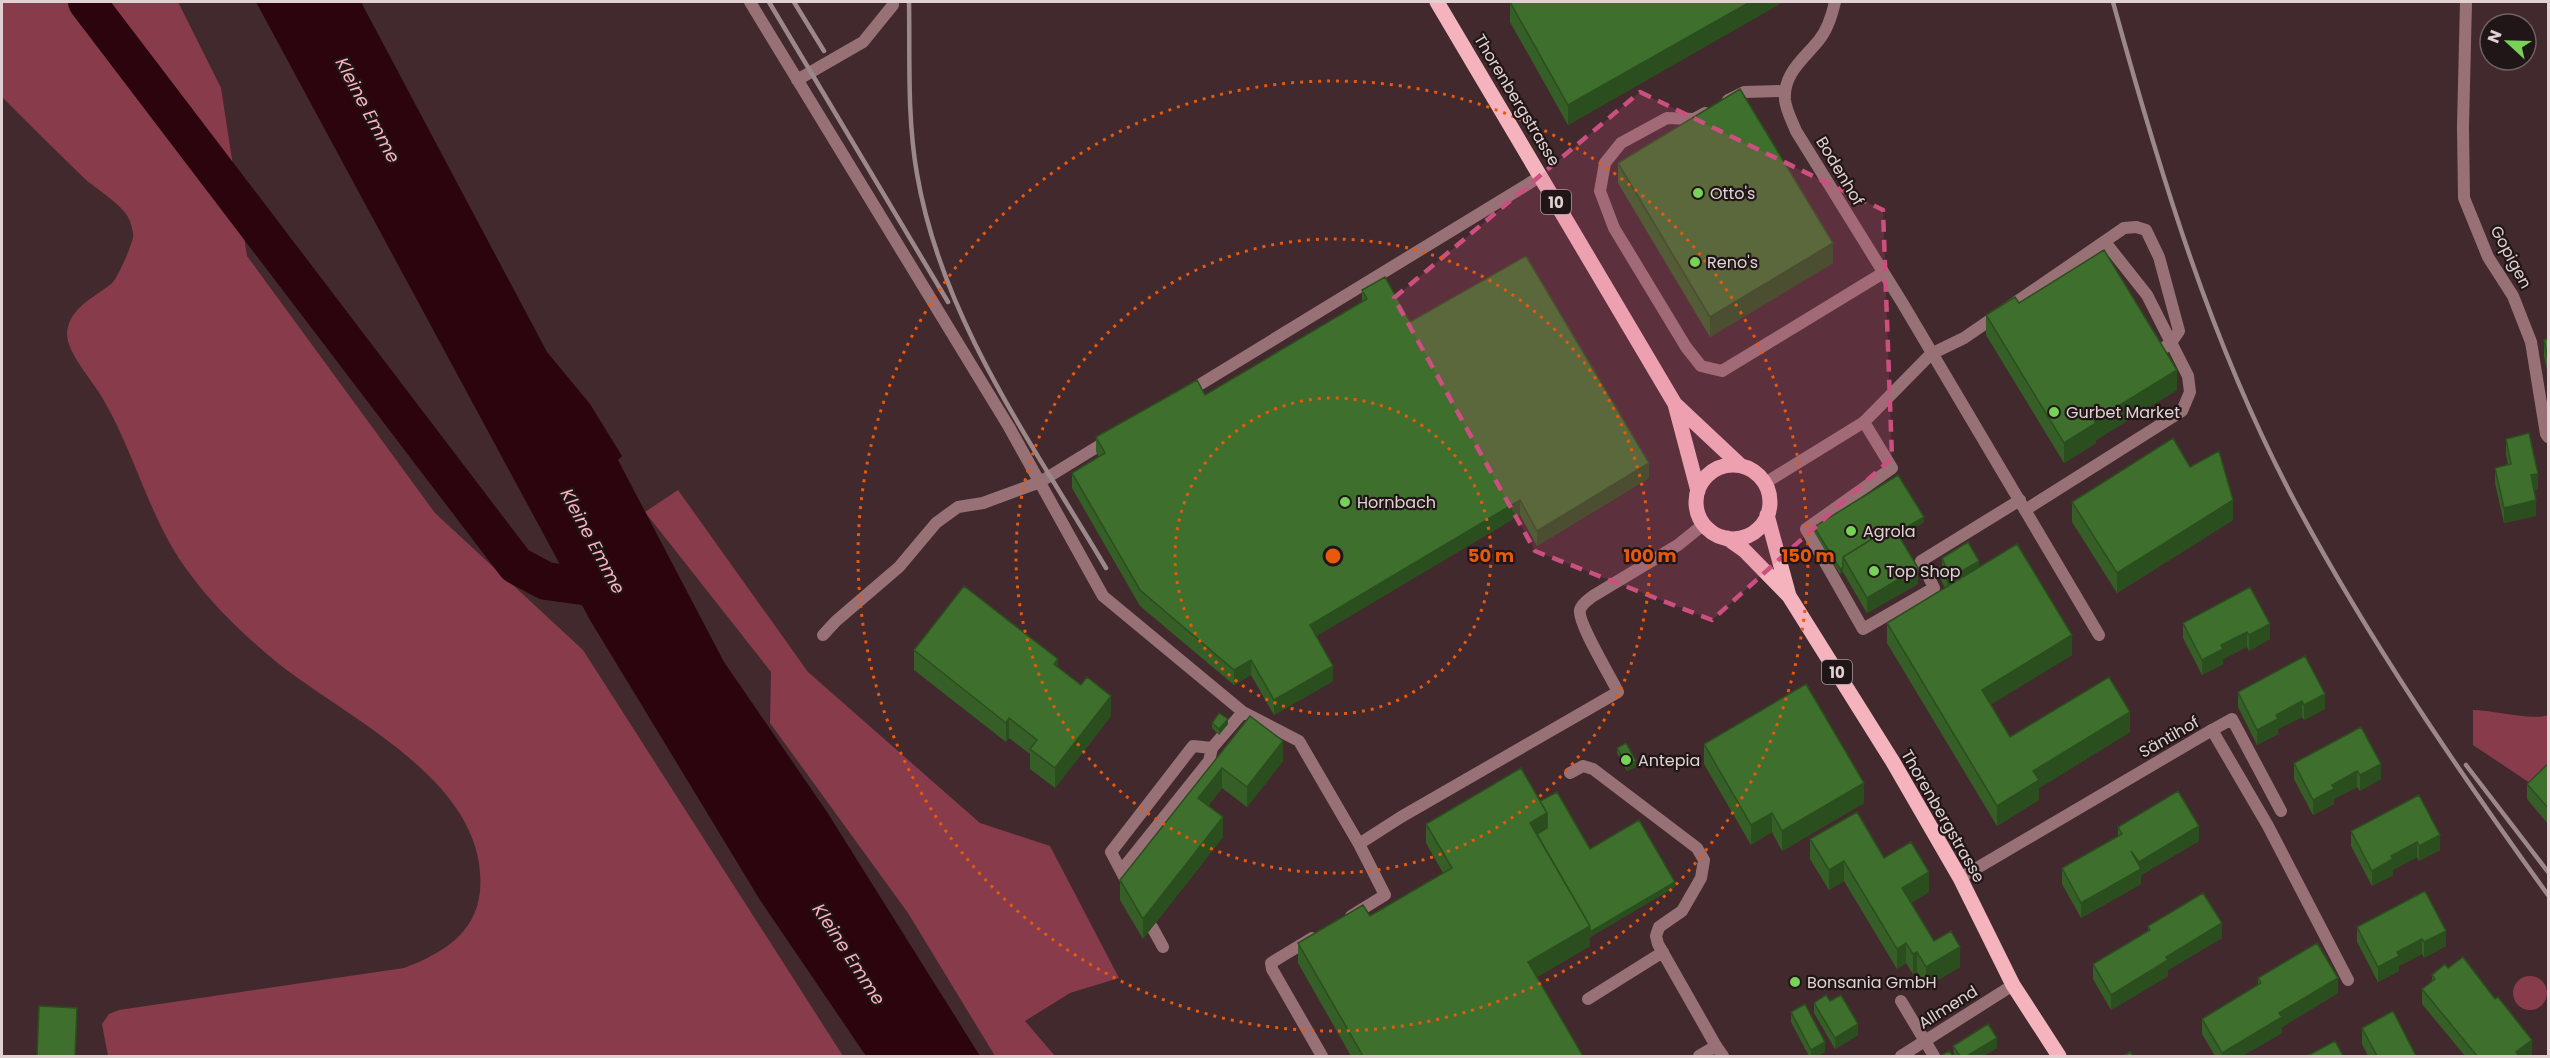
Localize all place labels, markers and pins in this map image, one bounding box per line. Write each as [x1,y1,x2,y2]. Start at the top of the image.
place label: Otto's [1710,182,1755,205]
marker: Otto's [1691,186,1705,200]
place label: Reno's [1707,251,1758,274]
marker: Reno's [1688,255,1702,269]
place label: Gurbet Market [2066,401,2180,424]
marker: Gurbet Market [2047,405,2061,419]
place label: Hornbach [1357,491,1436,514]
marker: Hornbach [1338,495,1352,509]
place label: Agrola [1863,520,1916,543]
marker: Agrola [1844,524,1858,538]
centre of rings [1323,546,1343,566]
place label: Top Shop [1886,560,1961,583]
marker: Top Shop [1867,564,1881,578]
place label: Antepia [1638,749,1700,772]
marker: Antepia [1619,753,1633,767]
place label: Bonsania GmbH [1807,971,1937,994]
marker: Bonsania GmbH [1788,975,1802,989]

